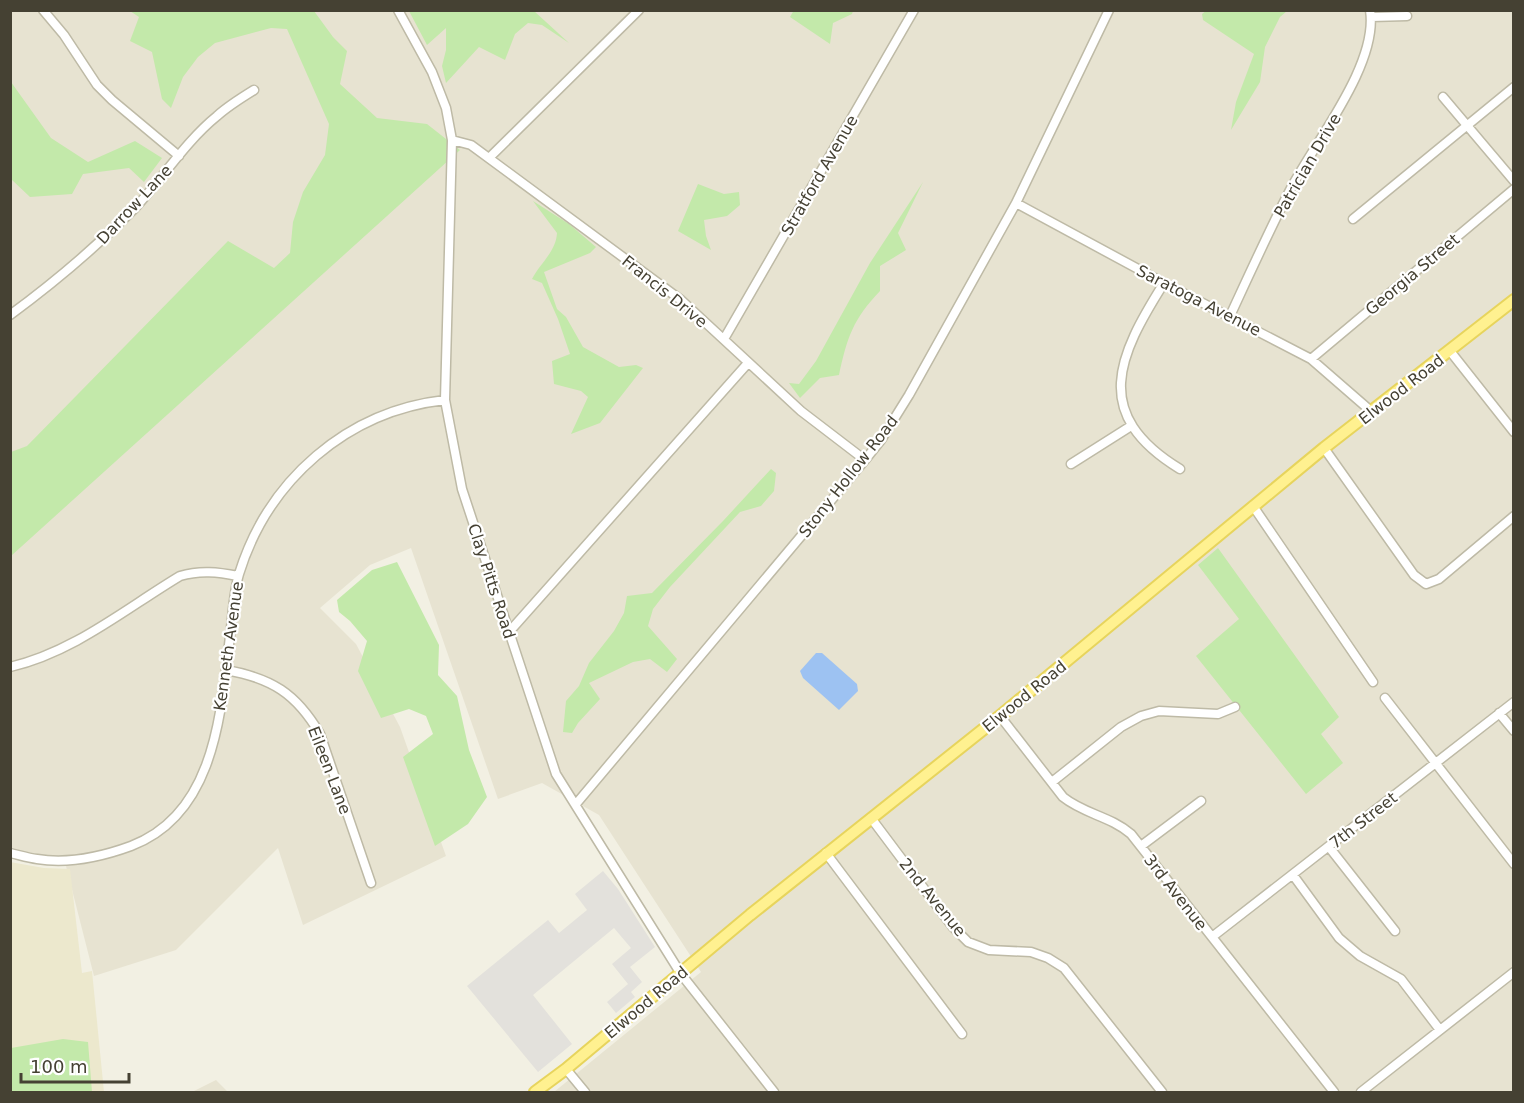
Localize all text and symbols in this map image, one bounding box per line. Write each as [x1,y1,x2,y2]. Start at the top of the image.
street label: Patrician Drive [1270,110,1345,221]
street label: Stratford Avenue [777,112,862,239]
street label: Darrow Lane [93,161,176,248]
street label: Georgia Street [1362,230,1463,319]
street label: Francis Drive [618,251,711,331]
street label: Saratoga Avenue [1133,261,1264,340]
street label: Elwood Road [1355,350,1448,428]
street label: Stony Hollow Road [795,411,902,541]
street label: Clay Pitts Road [464,521,519,641]
street label: Kenneth Avenue [210,580,247,712]
street label: Elwood Road [978,657,1070,736]
street label: Eileen Lane [304,724,355,817]
street label: 7th Street [1326,788,1401,853]
street label: 3rd Avenue [1140,851,1211,934]
street label: 2nd Avenue [895,854,970,940]
street label: Elwood Road [601,962,692,1043]
scale bar [21,1046,129,1084]
text: 100 m [30,1056,88,1077]

